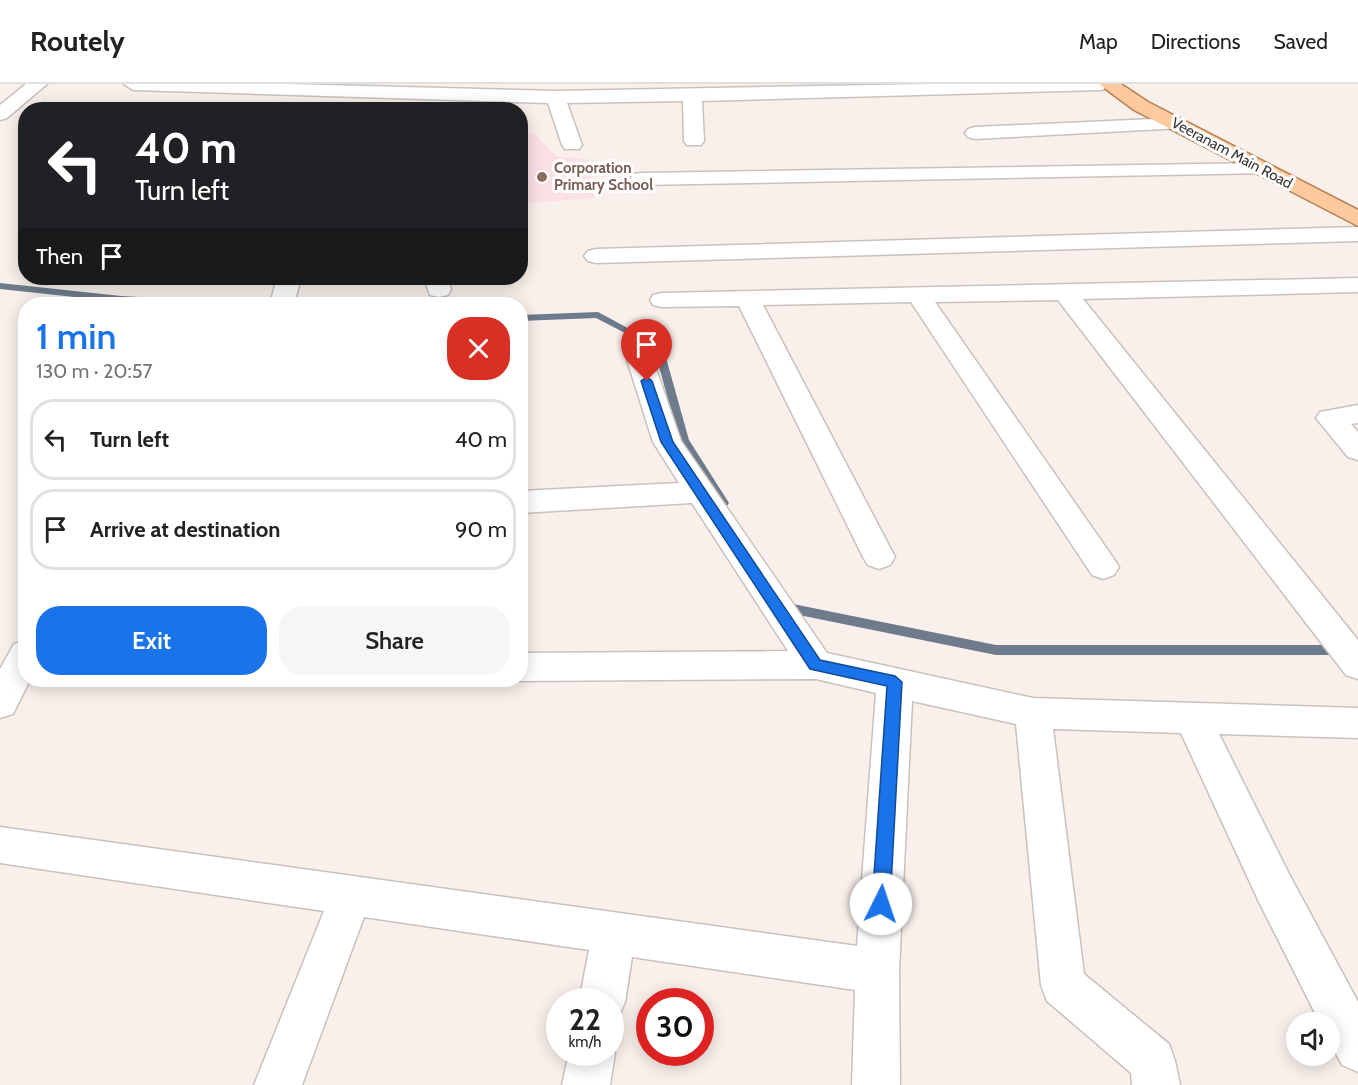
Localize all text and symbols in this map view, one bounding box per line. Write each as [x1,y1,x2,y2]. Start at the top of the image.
text: Routely [30,24,125,58]
text: Map [1079,29,1118,54]
text: Directions [1151,29,1240,54]
text: Saved [1273,29,1328,54]
street label: Veeranam Main Road [1168,114,1296,192]
text: 40 m [135,122,237,174]
icon: left [36,126,114,204]
place label: Corporation Primary School [554,159,653,194]
marker: Corporation Primary School [535,170,549,184]
text: Turn left [135,174,229,207]
icon: arrive [95,240,128,273]
text: Then [36,243,83,270]
text: 1 min [36,314,116,358]
button: close [447,317,510,380]
pin [621,319,672,381]
icon: arrive [630,328,663,361]
text: 130 m · 20:57 [36,359,153,383]
icon: left [39,423,72,456]
text: Turn left [90,426,169,453]
text: 40 m [455,426,507,453]
icon: arrive [39,513,72,546]
text: Arrive at destination [90,516,280,543]
text: 90 m [455,516,507,543]
button: Exit [36,606,267,675]
button: Share [279,606,510,675]
position arrow [849,872,913,936]
speed limit sign: 30 [636,988,714,1066]
text: 22 [569,1001,601,1038]
map controls [1286,1012,1340,1066]
button: sound [1286,1012,1340,1066]
text: km/h [569,1033,601,1051]

